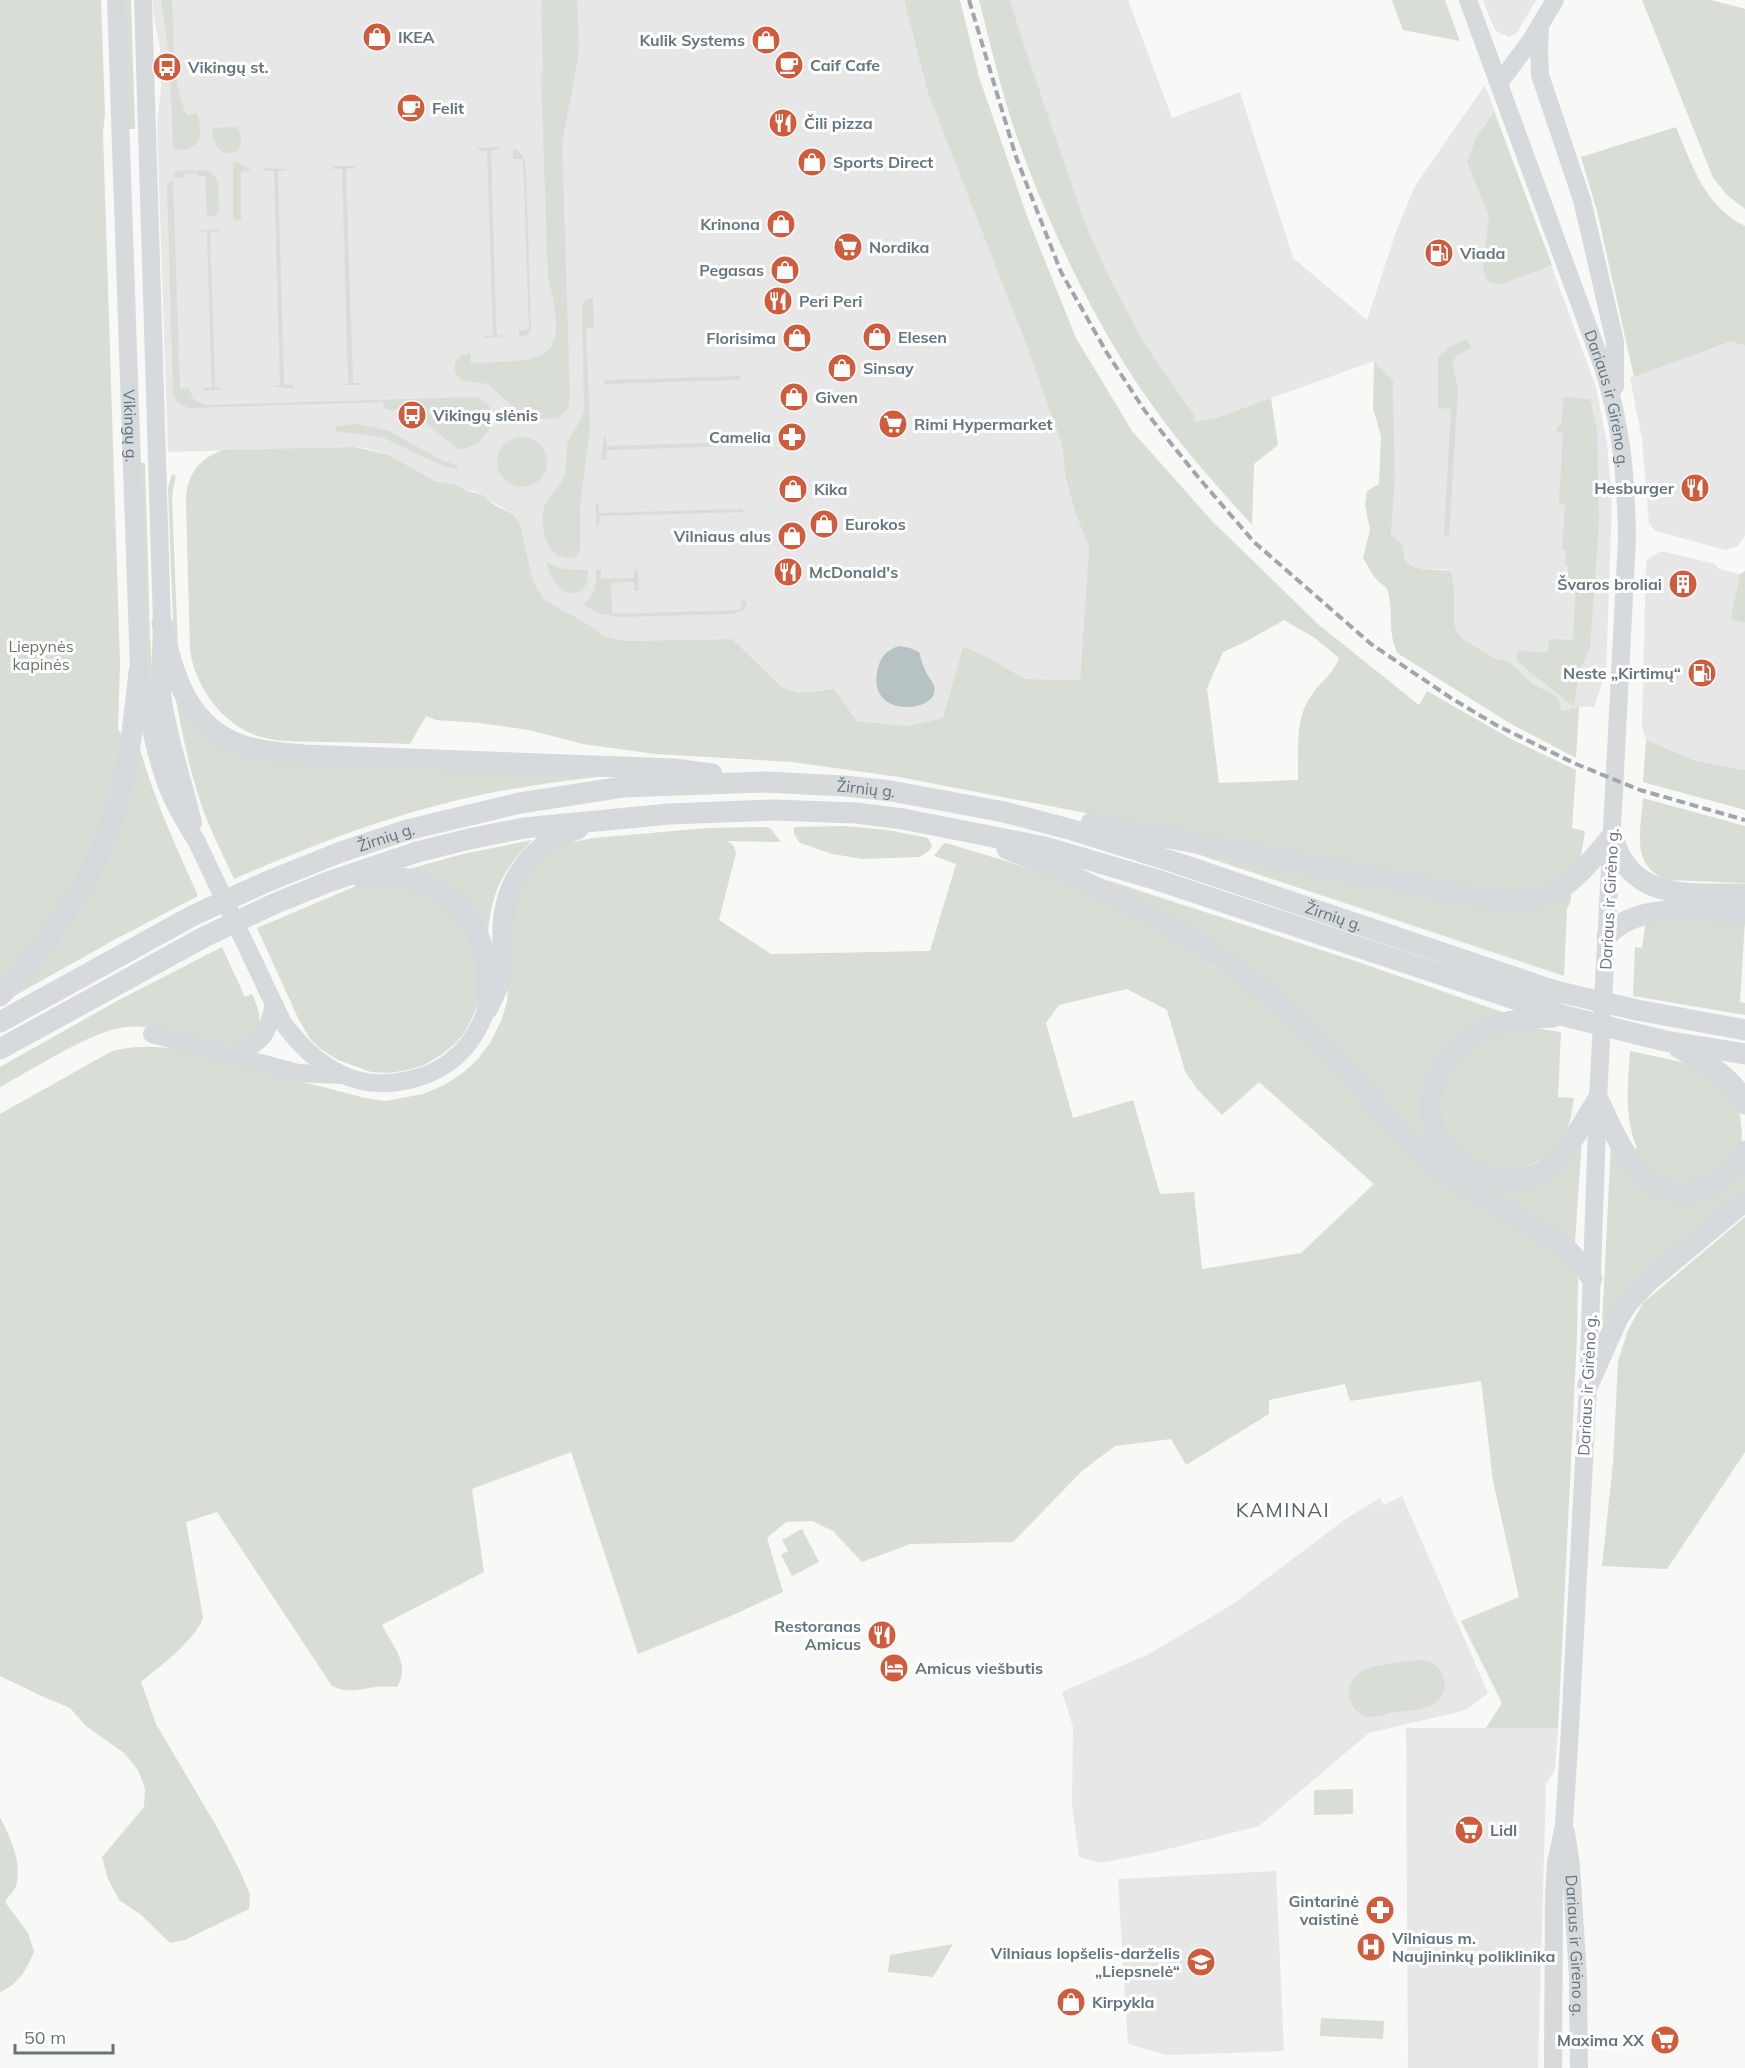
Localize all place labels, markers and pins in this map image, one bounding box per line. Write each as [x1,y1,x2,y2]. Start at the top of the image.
shop icon: IKEA [361,21,393,53]
shop icon: Kulik Systems [750,24,782,56]
place label: IKEA [398,27,435,47]
place label: Kulik Systems [640,30,745,50]
cafe icon: Caif Cafe [773,49,805,81]
bus stop icon: Vikingų st. [151,51,183,83]
place label: Caif Cafe [810,55,880,75]
place label: Vikingų st. [187,57,269,77]
cafe icon: Felit [395,92,427,124]
place label: Felit [432,98,464,118]
restaurant icon: Čili pizza [767,107,799,139]
place label: Čili pizza [804,113,873,133]
shop icon: Sports Direct [796,146,828,178]
place label: Sports Direct [833,152,933,172]
shop icon: Krinona [765,208,797,240]
place label: Krinona [700,214,760,234]
supermarket icon: Nordika [832,231,864,263]
place label: Nordika [869,237,929,257]
fuel station icon: Viada [1423,237,1455,269]
place label: Viada [1459,243,1505,263]
shop icon: Pegasas [769,254,801,286]
place label: Pegasas [699,260,764,280]
restaurant icon: Peri Peri [762,285,794,317]
place label: Peri Peri [799,291,862,311]
shop icon: Elesen [861,321,893,353]
shop icon: Florisima [781,322,813,354]
place label: Elesen [898,327,947,347]
place label: Florisima [706,328,776,348]
shop icon: Sinsay [826,352,858,384]
place label: Sinsay [863,358,914,378]
shop icon: Given [778,381,810,413]
place label: Given [815,387,858,407]
bus stop icon: Vikingų slėnis [396,399,428,431]
place label: Vikingų slėnis [432,405,538,425]
supermarket icon: Rimi Hypermarket [877,408,909,440]
place label: Rimi Hypermarket [914,414,1052,434]
pharmacy icon: Camelia [776,421,808,453]
place label: Camelia [709,427,771,447]
restaurant icon: Hesburger [1679,472,1711,504]
shop icon: Kika [777,473,809,505]
place label: Hesburger [1594,478,1675,498]
place label: Kika [814,479,848,499]
shop icon: Eurokos [808,508,840,540]
place label: Eurokos [845,514,906,534]
shop icon: Vilniaus alus [776,520,808,552]
place label: Vilniaus alus [673,526,771,546]
restaurant icon: McDonald's [772,556,804,588]
place label: McDonald's [809,562,898,582]
building icon: Švaros broliai [1667,568,1699,600]
place label: Švaros broliai [1557,574,1662,594]
fuel station icon: Neste „Kirtimų“ [1686,657,1718,689]
place label: Neste „Kirtimų“ [1563,663,1681,683]
place label: Restoranas Amicus [774,1616,861,1654]
restaurant icon: Restoranas Amicus [866,1619,898,1651]
hotel icon: Amicus viešbutis [878,1652,910,1684]
place label: Amicus viešbutis [915,1658,1043,1678]
supermarket icon: Lidl [1453,1814,1485,1846]
place label: Lidl [1490,1820,1517,1840]
place label: Gintarinė vaistinė [1288,1891,1359,1929]
pharmacy icon: Gintarinė vaistinė [1364,1894,1396,1926]
place label: Vilniaus m. Naujininkų poliklinika [1391,1928,1556,1966]
hospital icon: Vilniaus m. Naujininkų poliklinika [1355,1931,1387,1963]
place label: Vilniaus lopšelis-darželis „Liepsnelė“ [990,1943,1180,1981]
school or university icon: Vilniaus lopšelis-darželis „Liepsnelė“ [1185,1946,1217,1978]
shop icon: Kirpykla [1055,1986,1087,2018]
place label: Kirpykla [1092,1992,1155,2012]
supermarket icon: Maxima XX [1649,2024,1681,2056]
place label: Maxima XX [1557,2030,1644,2050]

